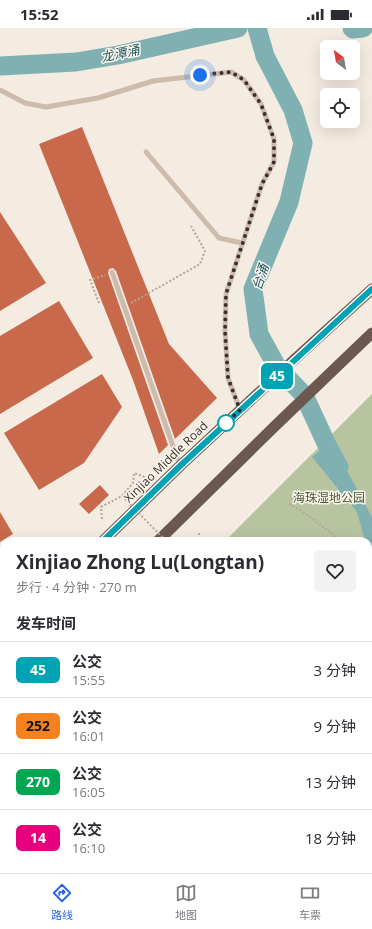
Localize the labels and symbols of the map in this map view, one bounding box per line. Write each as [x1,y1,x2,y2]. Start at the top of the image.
water label: 龙潭涌 [99,40,143,66]
north arrow [320,40,360,80]
your location [190,65,210,85]
water label: 台涌 [247,260,273,292]
line badge: 45 [259,363,295,389]
unlabelled marker [217,414,235,432]
street label: Xinjiao Middle Road [120,417,211,506]
park label: 海珠湿地公园 [293,489,365,506]

